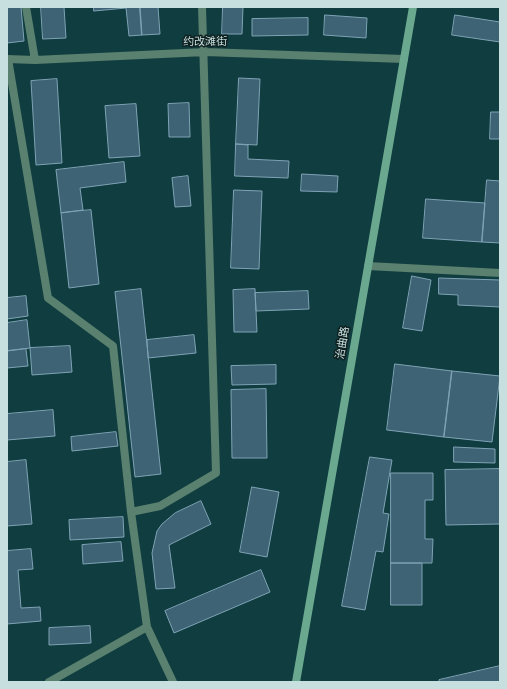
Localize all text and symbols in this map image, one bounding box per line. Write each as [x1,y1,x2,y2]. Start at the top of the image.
street label: 约改滩街 [183,35,227,49]
street label: 治曲路 [334,326,352,360]

